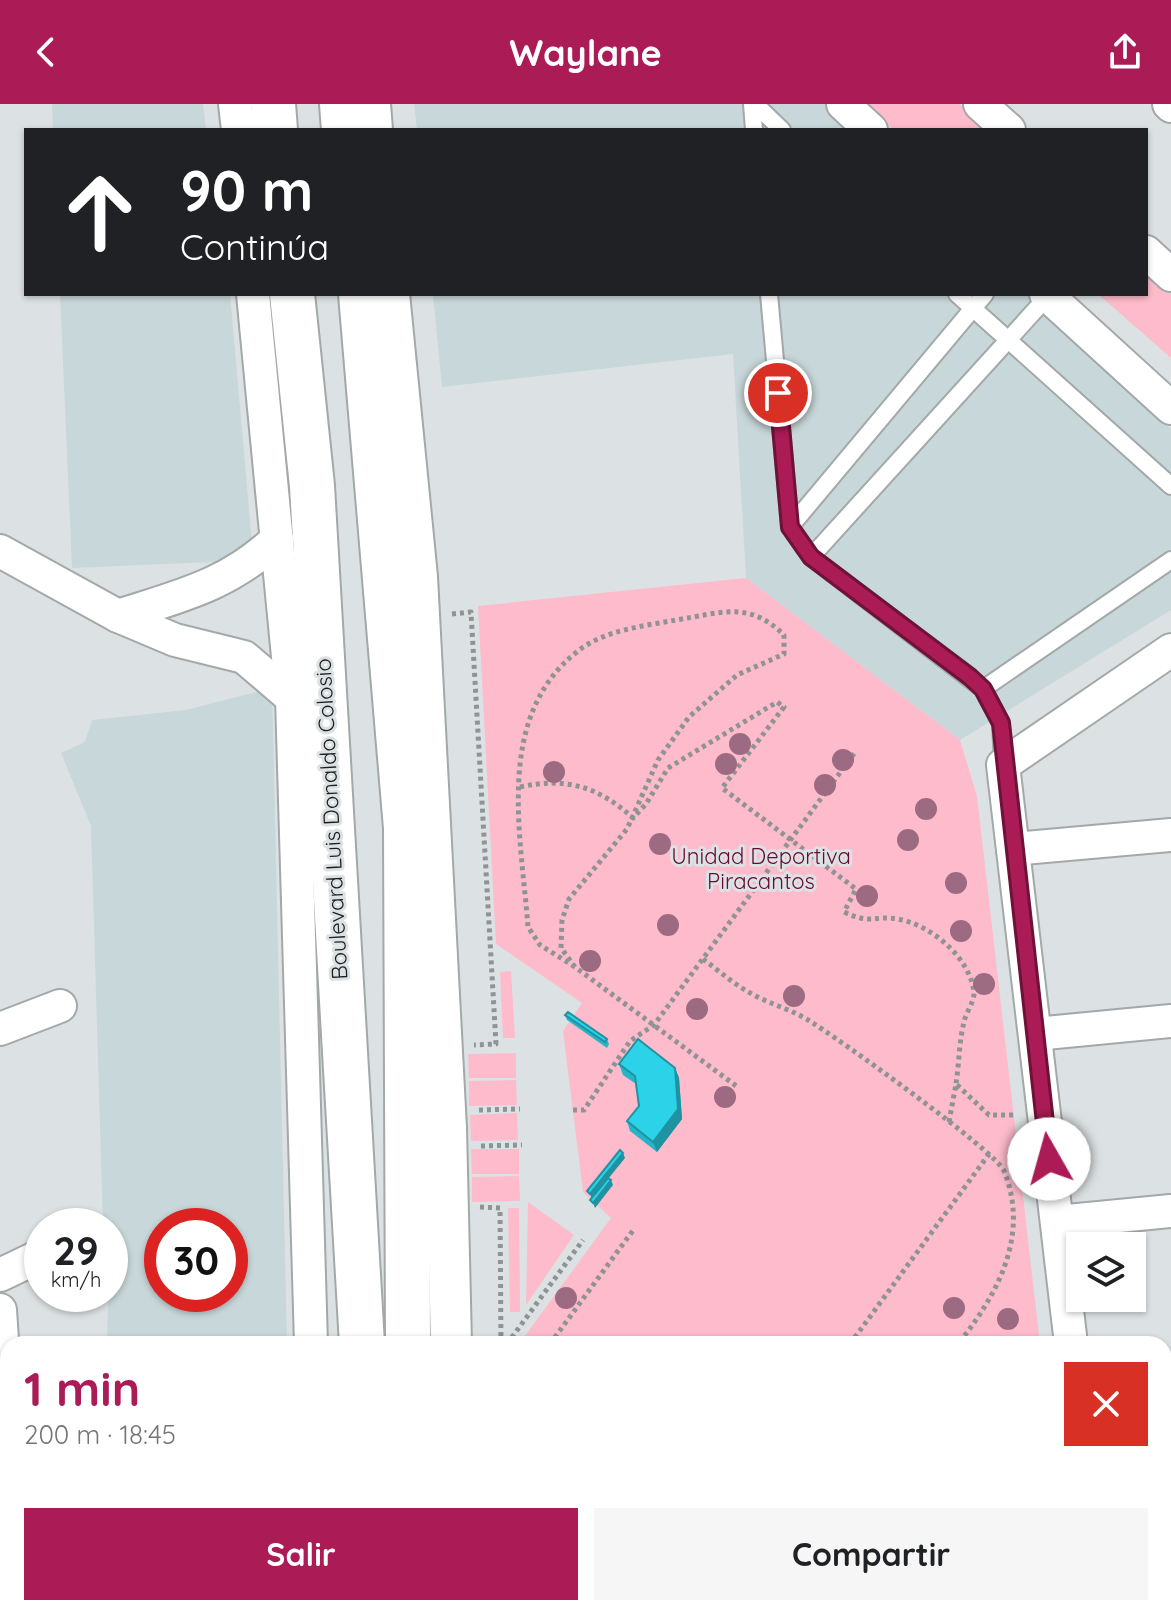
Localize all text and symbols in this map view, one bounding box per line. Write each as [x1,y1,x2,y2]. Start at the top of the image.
icon: back [24,30,68,74]
text: Waylane [509,30,662,75]
icon: share [1103,30,1147,74]
text: 90 m [180,155,314,225]
icon: ahead [48,160,152,264]
text: Continúa [180,224,329,269]
pin [744,359,812,427]
icon: arrive [756,371,800,415]
street label: Boulevard Luis Donaldo Colosio [309,658,353,980]
park label: Unidad Deportiva Piracantos [671,842,851,895]
position arrow [1007,1117,1091,1201]
speed limit sign: 30 [144,1208,248,1312]
text: 29 [53,1225,99,1275]
map controls [1066,1232,1146,1312]
button: layers [1066,1232,1146,1312]
text: km/h [51,1267,101,1292]
text: 1 min [24,1358,140,1418]
button: close [1064,1362,1148,1446]
text: 200 m · 18:45 [24,1418,176,1451]
button: Salir [24,1508,578,1600]
button: Compartir [594,1508,1148,1600]

